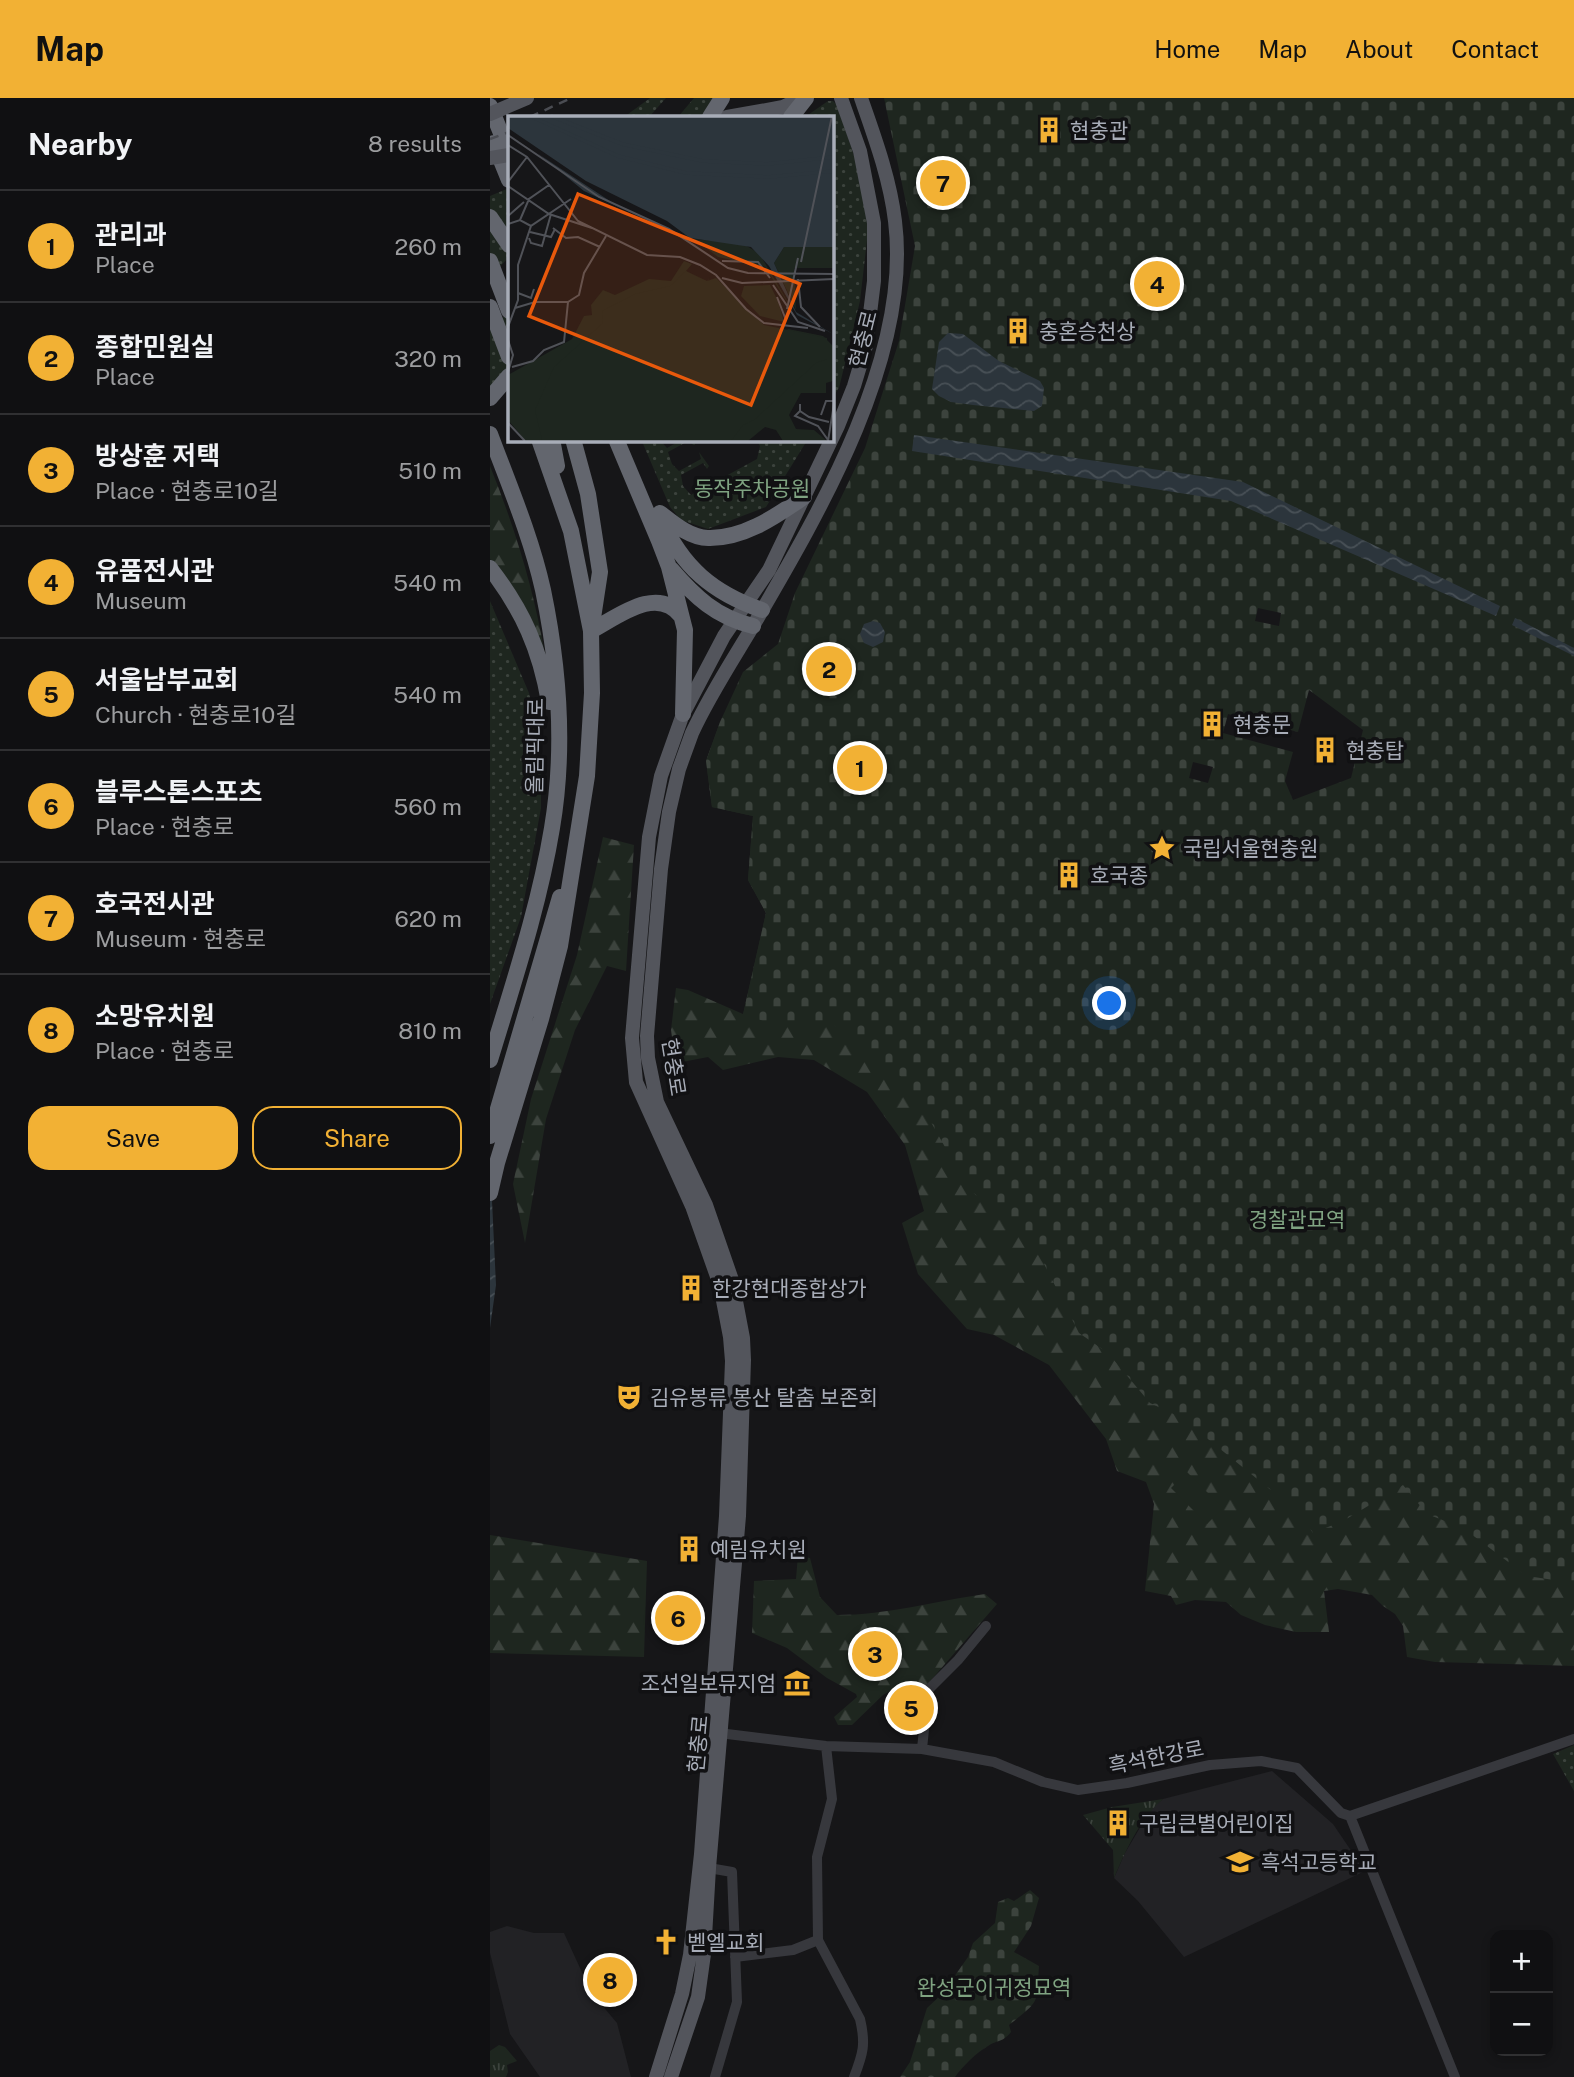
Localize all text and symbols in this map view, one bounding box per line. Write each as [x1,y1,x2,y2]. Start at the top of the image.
text: Map [35,30,104,68]
text: Home [1154,35,1220,63]
text: Map [1258,35,1307,63]
text: About [1345,35,1413,63]
text: Contact [1451,35,1539,63]
building icon: 현충관 [1034,115,1064,145]
inset map [508,116,833,441]
place label: 현충관 [1070,118,1128,143]
text: Nearby [28,126,132,162]
text: 8 results [368,130,462,157]
pin: 7 [920,157,966,209]
text: 관리과 [95,219,167,250]
text: 1 [46,233,56,260]
text: 260 m [395,233,462,260]
text: Place [95,251,155,278]
pin: 4 [1134,258,1180,310]
street label: 현충로 [844,308,882,370]
building icon: 충혼승천상 [1003,316,1033,346]
place label: 충혼승천상 [1039,319,1136,344]
text: 종합민원실 [95,331,215,362]
text: 2 [44,345,58,372]
text: 320 m [394,345,462,372]
text: Place [95,363,155,390]
text: 방상훈 저택 [95,440,220,471]
text: 3 [43,457,59,484]
text: 510 m [398,457,462,484]
park label: 동작주차공원 [694,476,810,501]
text: Place · 현충로10길 [95,477,279,504]
text: 유품전시관 [95,555,215,586]
text: 4 [43,569,59,596]
text: 540 m [393,569,462,596]
text: Museum [95,587,187,614]
pin: 2 [806,643,852,695]
text: 서울남부교회 [95,664,239,695]
text: 5 [43,681,59,708]
text: 540 m [393,681,462,708]
street label: 올림픽대로 [522,697,548,795]
text: Church · 현충로10길 [95,701,296,728]
building icon: 현충문 [1197,709,1227,739]
place label: 현충문 [1233,712,1291,737]
building icon: 현충탑 [1310,735,1340,765]
place label: 현충탑 [1346,738,1404,763]
pin: 1 [837,742,883,794]
text: 블루스톤스포츠 [95,776,262,807]
text: 6 [43,793,59,820]
text: 560 m [394,793,462,820]
text: Place · 현충로 [95,813,234,840]
place icon: 국립서울현충원 [1147,833,1177,863]
place label: 국립서울현충원 [1183,836,1318,861]
building icon: 호국종 [1054,860,1084,890]
place label: 호국종 [1090,863,1148,888]
text: 호국전시관 [95,888,215,919]
text: 7 [44,905,58,932]
text: 620 m [394,905,462,932]
text: Museum · 현충로 [95,925,267,952]
your location [1092,986,1126,1020]
text: 소망유치원 [95,1000,215,1031]
text: 8 [43,1017,59,1044]
text: 810 m [398,1017,462,1044]
street label: 현충로 [657,1036,691,1098]
text: Place · 현충로 [95,1037,234,1064]
button: Save [28,1106,238,1170]
button: Share [252,1106,462,1170]
park label: 경찰관묘역 [1249,1207,1345,1232]
building icon: 한강현대종합상가 [676,1273,706,1303]
place label: 한강현대종합상가 [712,1276,867,1301]
theatre icon: 김유봉류 봉산 탈춤 보존회 [614,1382,644,1412]
place label: 김유봉류 봉산 탈춤 보존회 [650,1385,878,1410]
building icon: 예림유치원 [674,1534,704,1564]
place label: 예림유치원 [710,1537,807,1562]
pin: 6 [655,1592,701,1644]
pin: 3 [852,1628,898,1680]
museum icon: 조선일보뮤지엄 [782,1668,812,1698]
place label: 조선일보뮤지엄 [641,1671,776,1696]
pin: 5 [888,1682,934,1734]
street label: 현충로 [683,1714,713,1774]
street label: 흑석한강로 [1106,1736,1206,1778]
building icon: 구립큰별어린이집 [1103,1808,1133,1838]
place label: 구립큰별어린이집 [1139,1811,1294,1836]
school or university icon: 흑석고등학교 [1225,1847,1255,1877]
place label: 흑석고등학교 [1261,1850,1377,1875]
church icon: 벧엘교회 [651,1927,681,1957]
place label: 벧엘교회 [687,1930,764,1955]
map controls [1490,1930,1553,2056]
button: + [1490,1930,1553,1993]
pin: 8 [587,1954,633,2006]
park label: 완성군이귀정묘역 [917,1975,1071,2000]
button: − [1490,1993,1553,2056]

